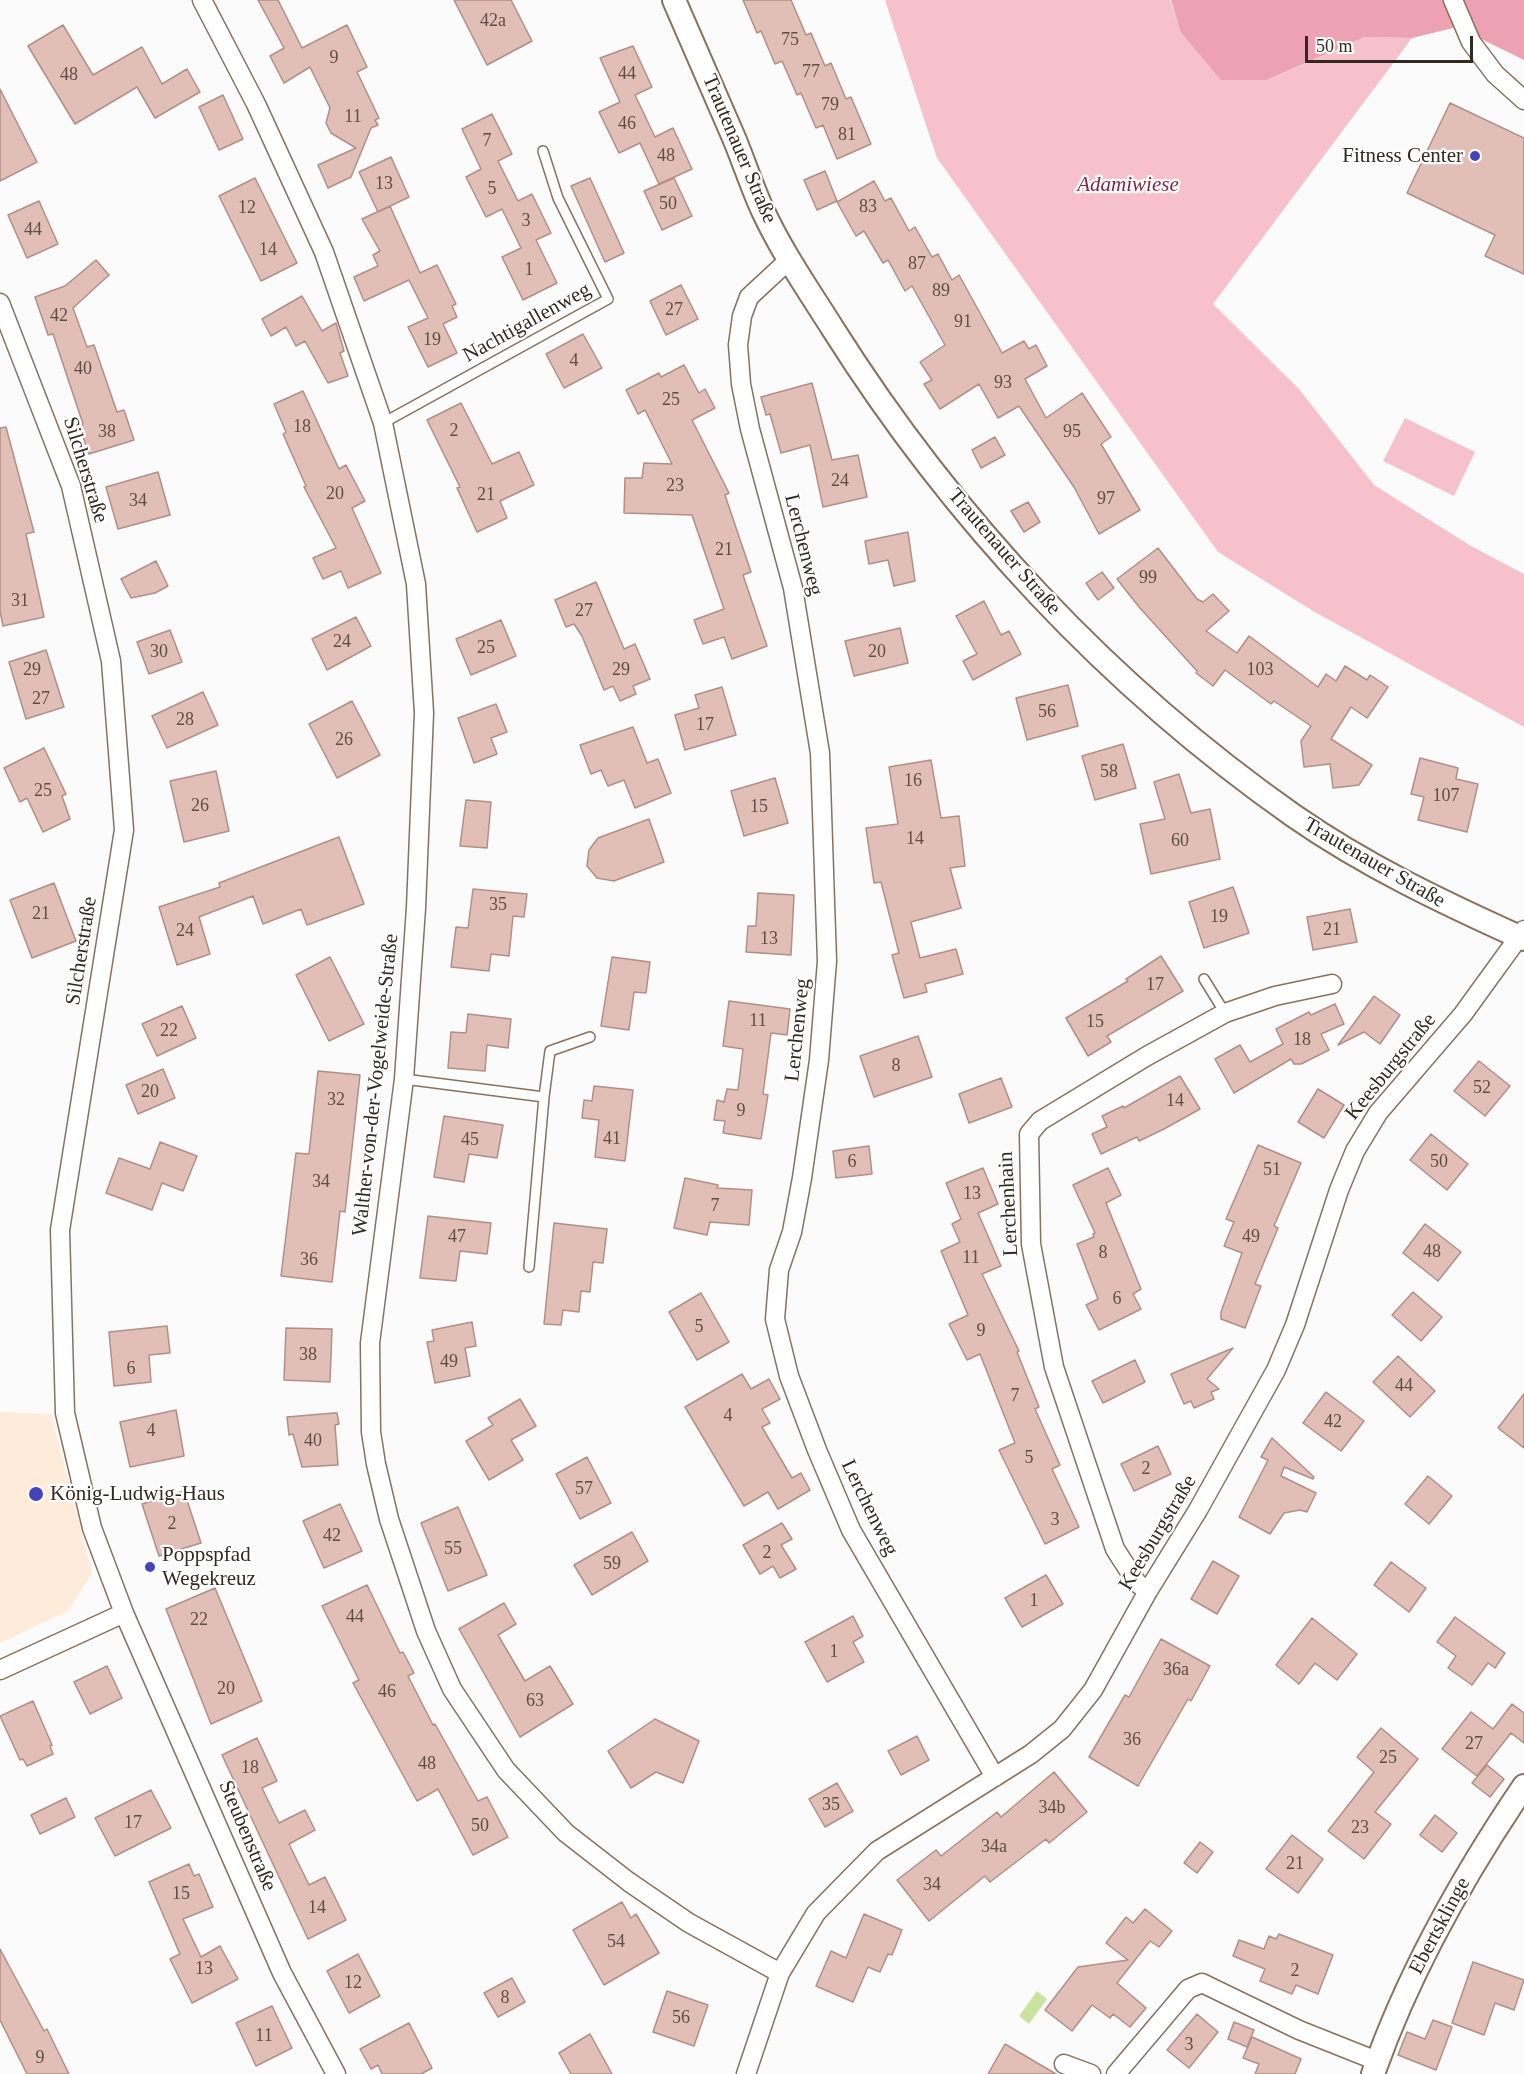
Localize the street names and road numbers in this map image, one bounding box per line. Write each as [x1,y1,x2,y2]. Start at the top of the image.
street label: Trautenauer Straße [696,71,782,227]
street label: Nachtigallenweg [459,277,595,369]
street label: Silcherstraße [57,414,113,526]
street label: Trautenauer Straße [942,484,1066,620]
street label: Lerchenweg [778,492,828,598]
street label: Trautenauer Straße [1299,812,1449,914]
street label: Silcherstraße [61,895,103,1007]
street label: Walther-von-der-Vogelweide-Straße [348,933,404,1237]
street label: Lerchenweg [780,977,816,1083]
street label: Keesburgstraße [1340,1008,1442,1126]
street label: Lerchenhain [994,1151,1024,1257]
street label: Lerchenweg [835,1456,903,1560]
street label: Keesburgstraße [1114,1471,1202,1595]
street label: Steubenstraße [212,1777,282,1895]
street label: Ebertsklinge [1404,1873,1476,1979]

